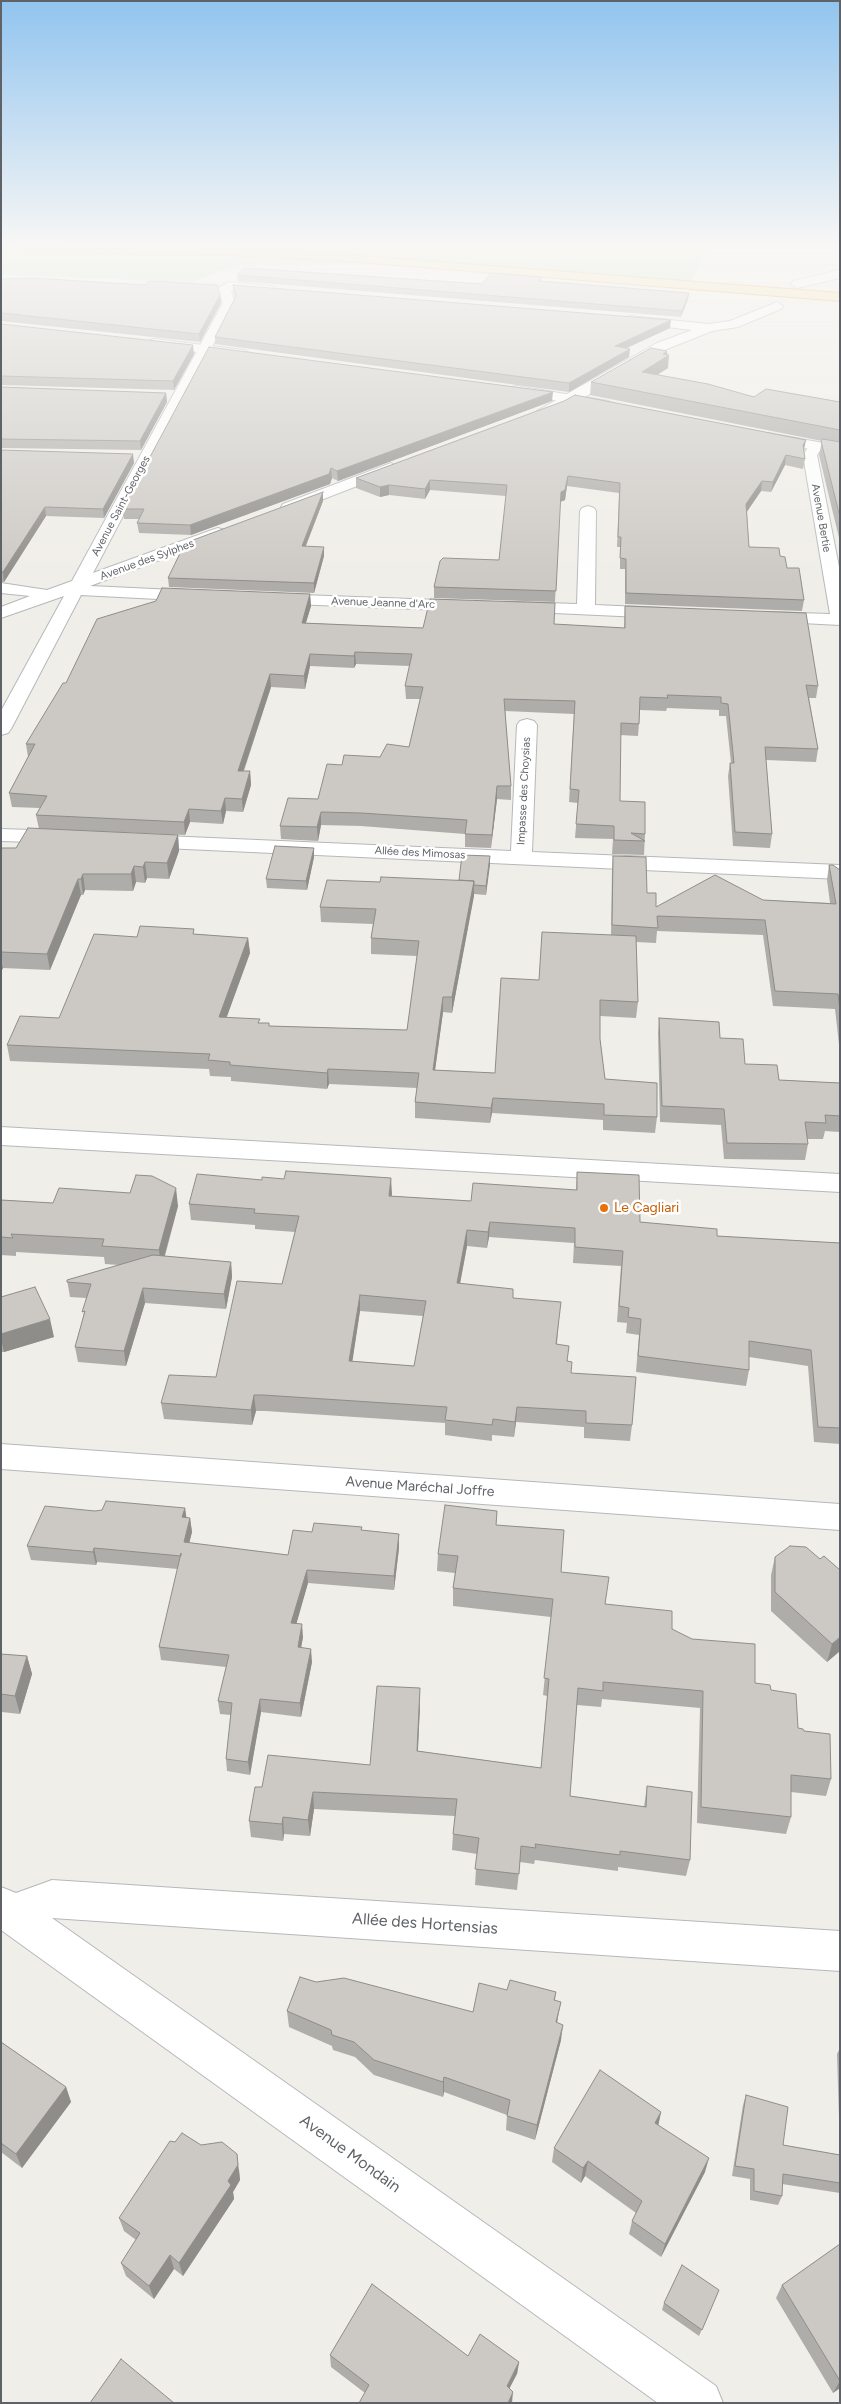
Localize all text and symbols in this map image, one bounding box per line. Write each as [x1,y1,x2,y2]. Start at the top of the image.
street label: Avenue Saint-Georges [89,454,153,558]
street label: Avenue Bertie [809,483,833,553]
street label: Avenue des Sylphes [98,537,196,583]
street label: Avenue Jeanne d'Arc [331,595,435,611]
street label: Impasse des Choysias [515,737,533,845]
street label: Allée des Mimosas [374,844,466,862]
place label: Le Cagliari [614,1200,679,1216]
marker: Le Cagliari [598,1202,610,1214]
street label: Avenue Maréchal Joffre [345,1473,495,1501]
street label: Allée des Hortensias [352,1909,498,1939]
street label: Avenue Mondain [296,2111,404,2197]

